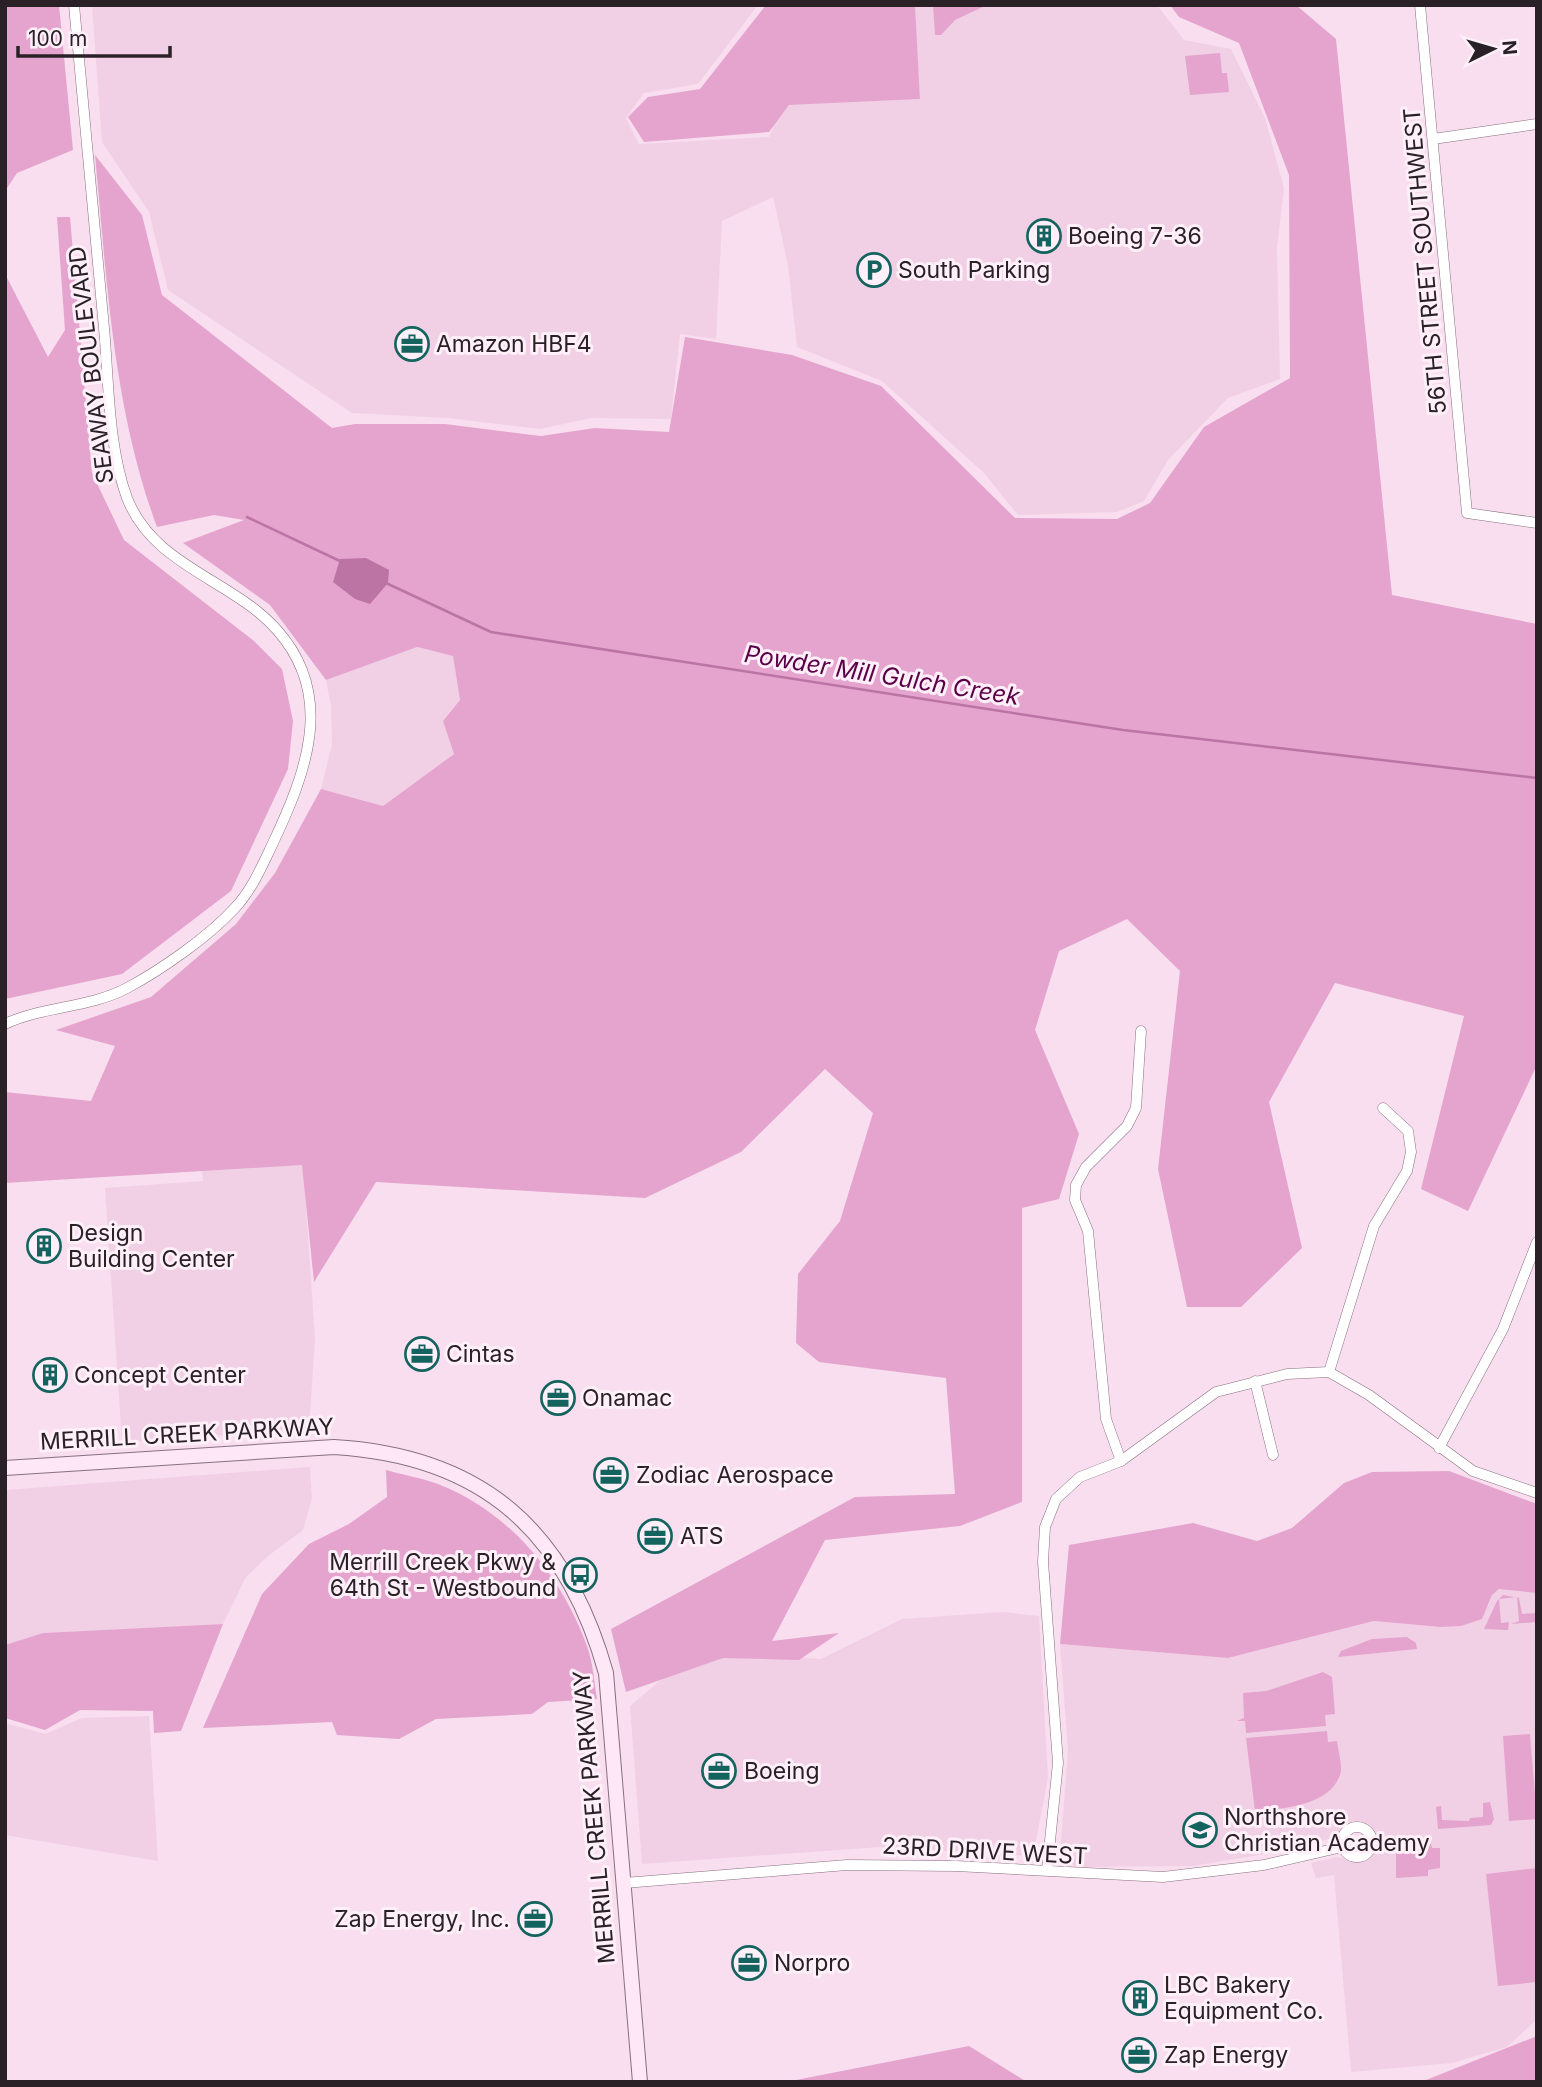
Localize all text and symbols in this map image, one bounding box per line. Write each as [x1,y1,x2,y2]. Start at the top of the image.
scale bar [18,14,170,58]
north arrow [1458,14,1528,84]
text: 100 m [28,26,87,51]
text: N [1497,39,1522,56]
street label: 56TH STREET SOUTHWEST [1398,107,1452,415]
building icon: Boeing 7-36 [1025,217,1063,255]
place label: Boeing 7-36 [1068,222,1202,250]
street label: SEAWAY BOULEVARD [63,245,119,485]
parking icon: South Parking [855,251,893,289]
place label: South Parking [898,256,1050,284]
office icon: Amazon HBF4 [393,325,431,363]
place label: Amazon HBF4 [436,330,592,358]
water label: Powder Mill Gulch Creek [742,639,1022,711]
place label: Design Building Center [68,1219,235,1273]
building icon: Design Building Center [25,1227,63,1265]
office icon: Cintas [403,1335,441,1373]
place label: Cintas [446,1340,515,1368]
building icon: Concept Center [31,1356,69,1394]
place label: Concept Center [74,1361,246,1389]
office icon: Onamac [539,1379,577,1417]
place label: Onamac [582,1384,672,1412]
street label: MERRILL CREEK PARKWAY [39,1412,335,1456]
office icon: Zodiac Aerospace [592,1456,630,1494]
place label: Zodiac Aerospace [636,1461,834,1489]
office icon: ATS [636,1517,674,1555]
place label: ATS [680,1522,724,1550]
place label: Merrill Creek Pkwy & 64th St - Westbound [329,1548,556,1602]
bus stop icon: Merrill Creek Pkwy & 64th St - Westbound [561,1556,599,1594]
street label: MERRILL CREEK PARKWAY [567,1669,621,1965]
office icon: Boeing [700,1752,738,1790]
place label: Boeing [744,1757,820,1785]
place label: Northshore Christian Academy [1224,1803,1430,1857]
school or university icon: Northshore Christian Academy [1181,1811,1219,1849]
street label: 23RD DRIVE WEST [881,1832,1089,1870]
office icon: Zap Energy, Inc. [516,1900,554,1938]
place label: Zap Energy, Inc. [334,1905,510,1933]
office icon: Norpro [730,1944,768,1982]
place label: Norpro [774,1949,850,1977]
place label: LBC Bakery Equipment Co. [1164,1971,1324,2025]
building icon: LBC Bakery Equipment Co. [1121,1979,1159,2017]
office icon: Zap Energy [1120,2036,1158,2074]
place label: Zap Energy [1164,2041,1288,2069]

